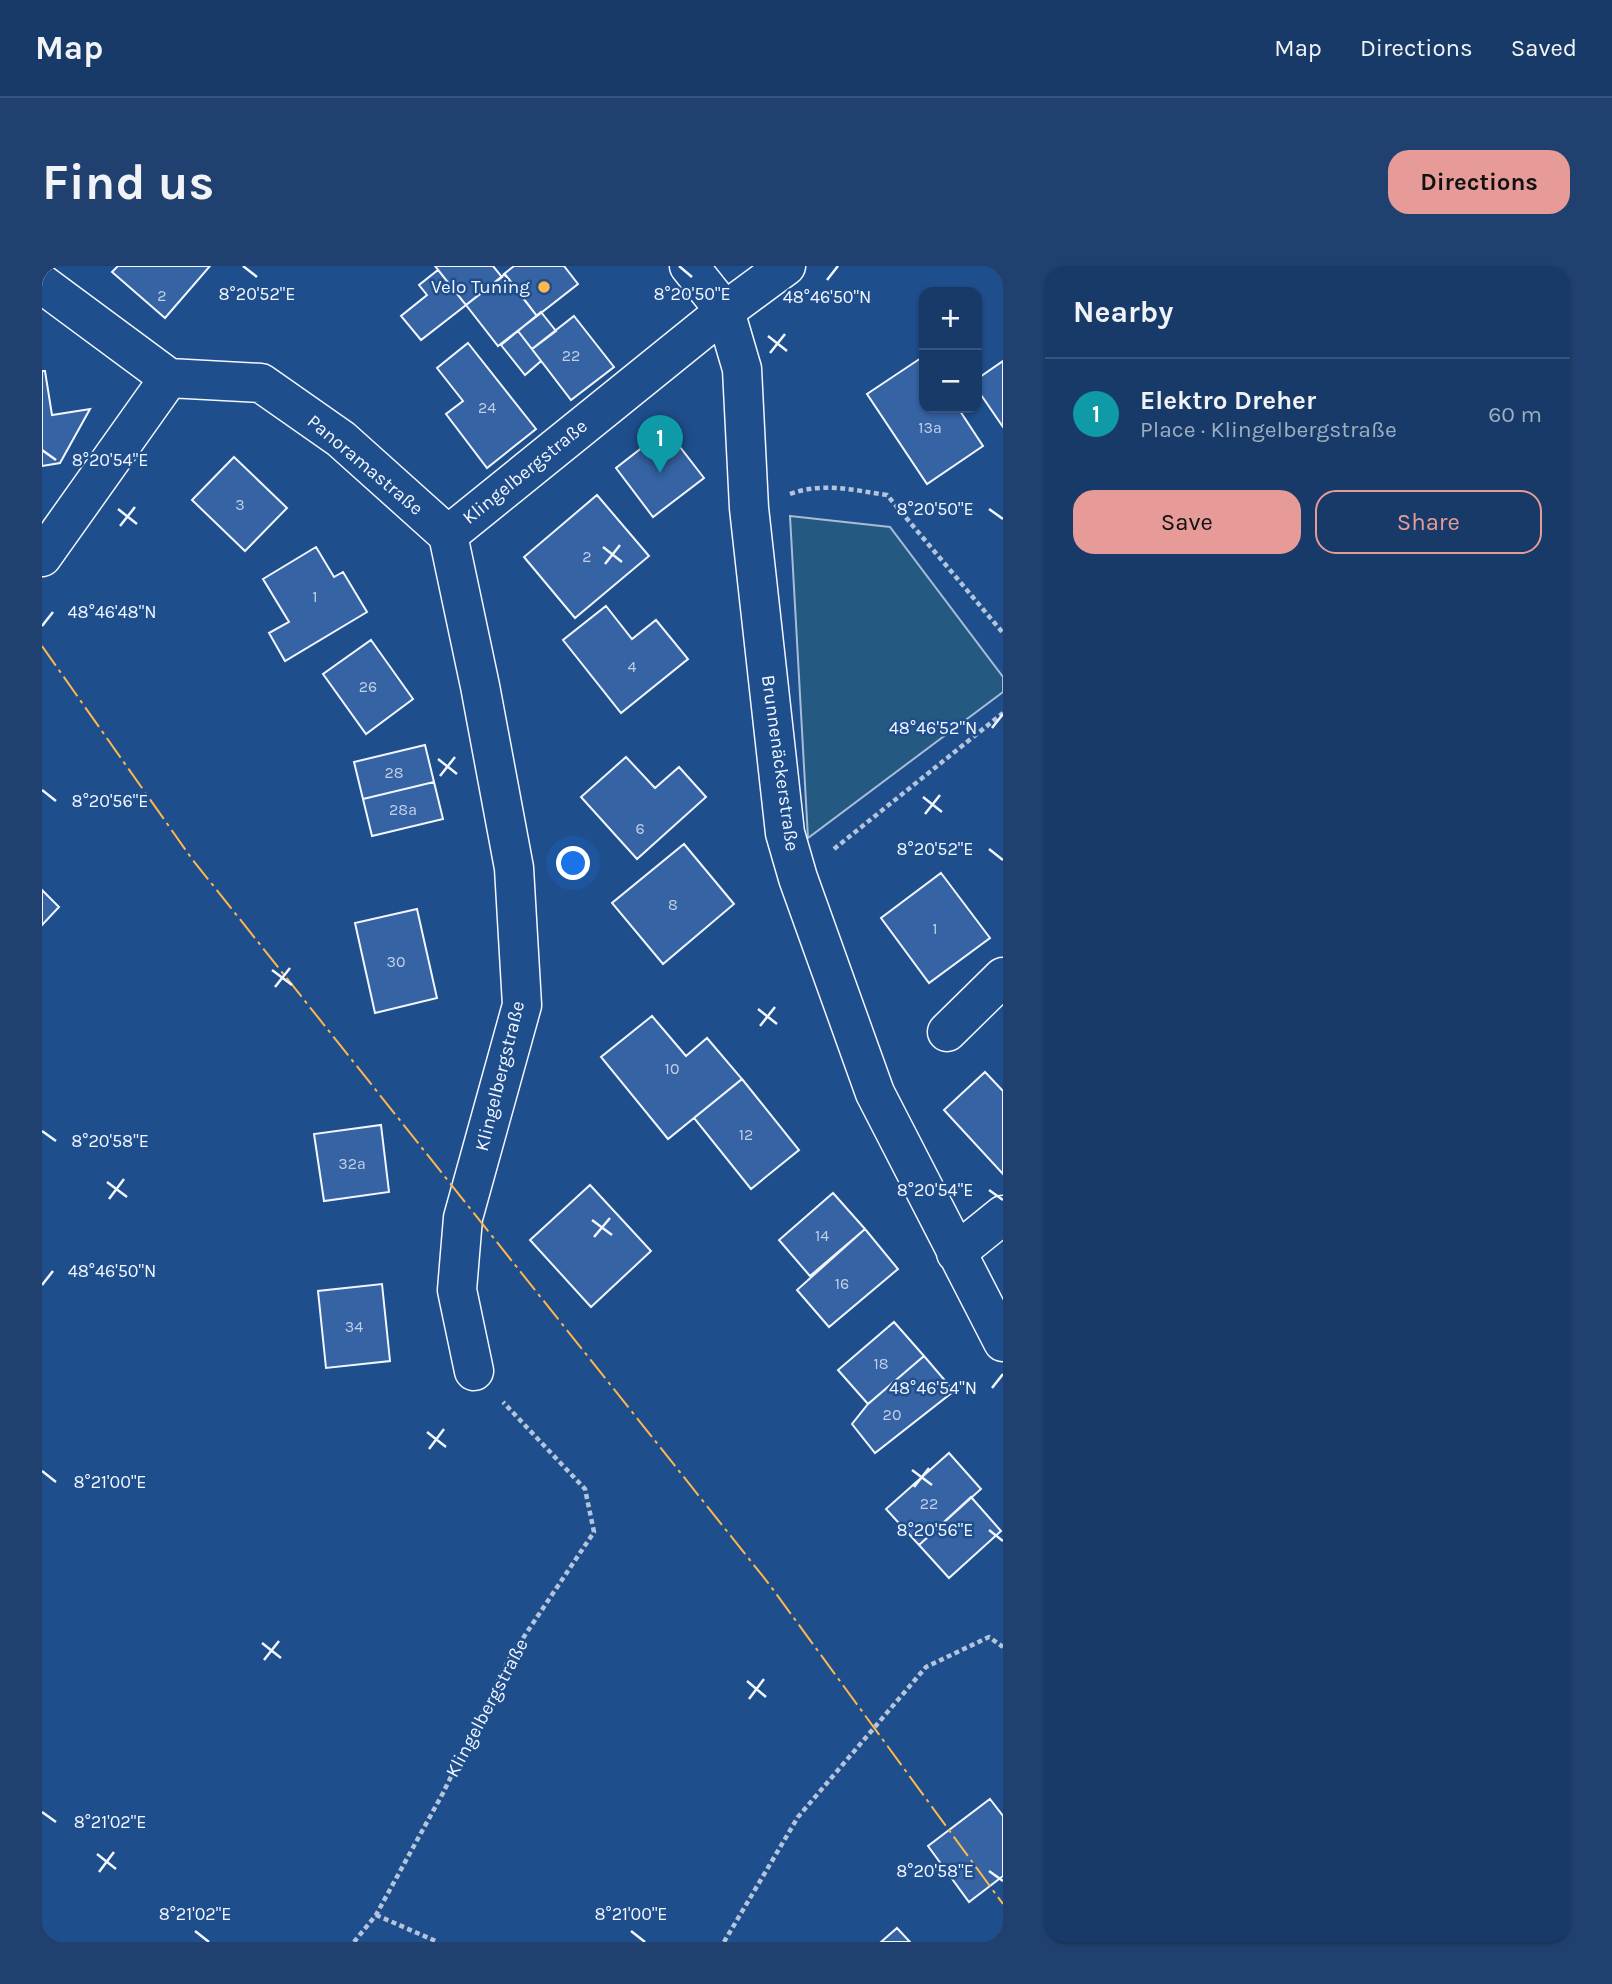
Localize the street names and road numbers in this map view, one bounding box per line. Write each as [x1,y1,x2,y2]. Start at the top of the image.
street label: Panoramastraße [303,410,427,520]
street label: Klingelbergstraße [458,415,592,529]
street label: Brunnenäckerstraße [757,673,803,853]
street label: Klingelbergstraße [471,999,529,1153]
street label: Klingelbergstraße [441,1635,533,1781]

